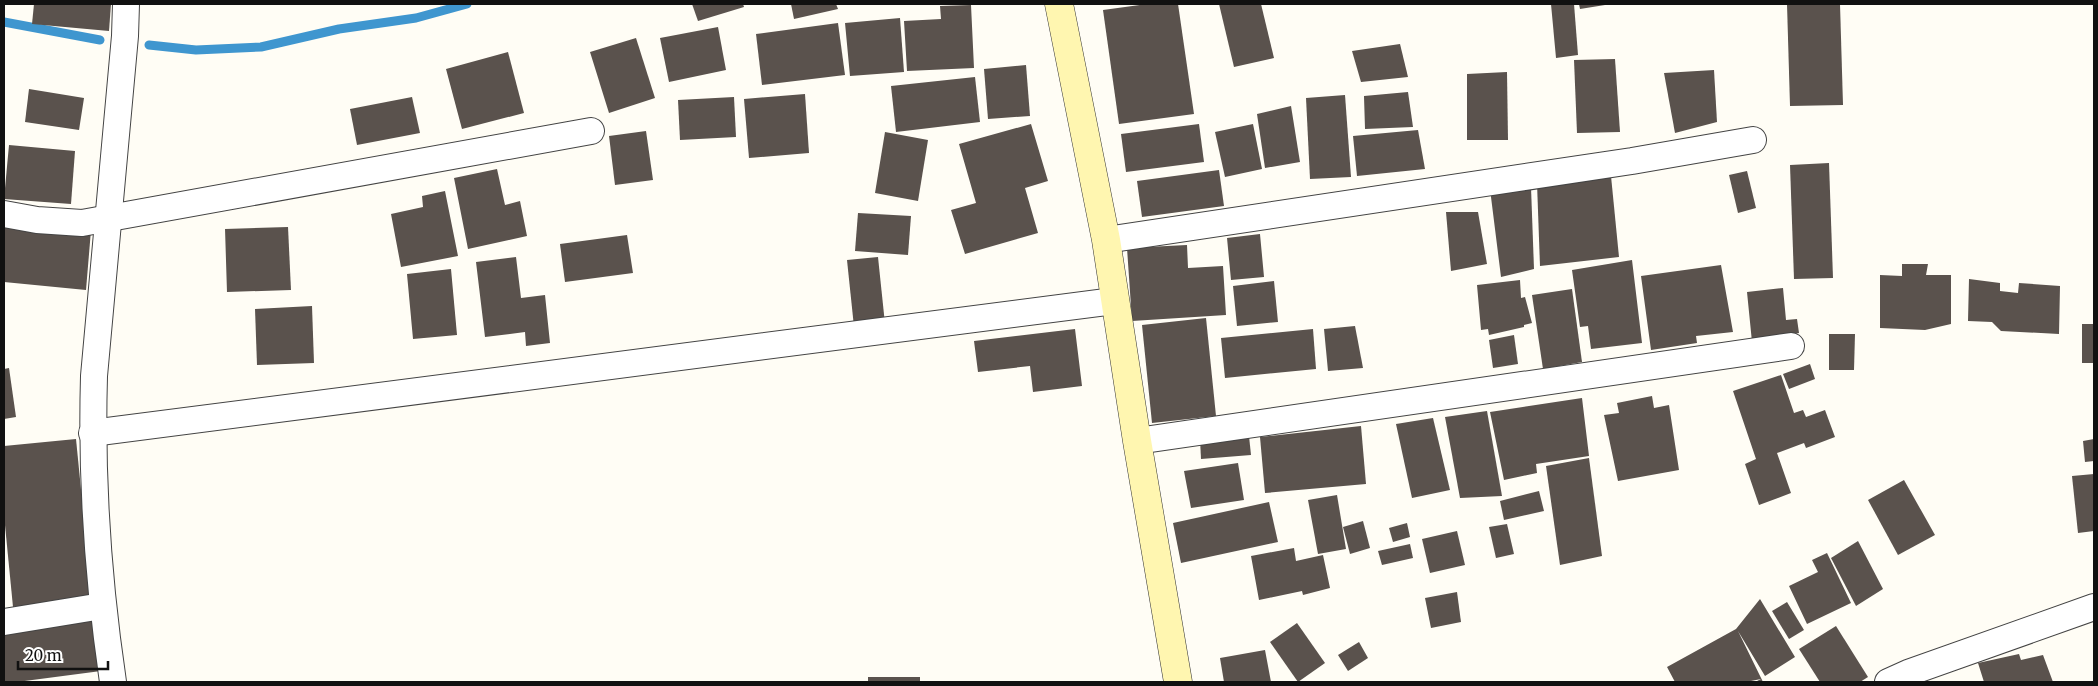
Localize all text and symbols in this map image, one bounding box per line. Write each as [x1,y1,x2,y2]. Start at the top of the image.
scale bar [18,638,108,670]
text: 20 m [25,646,62,665]

